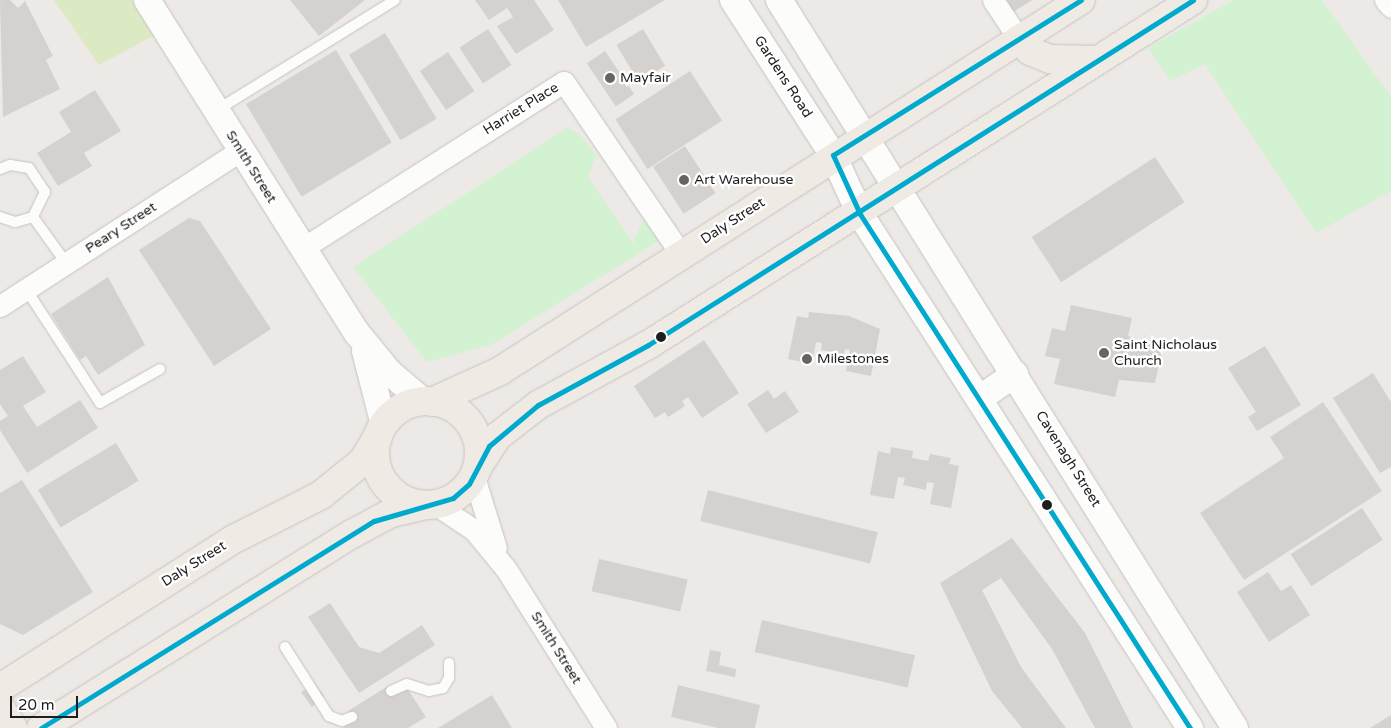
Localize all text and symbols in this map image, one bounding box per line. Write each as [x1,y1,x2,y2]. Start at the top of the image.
street label: Gardens Road [750,33,816,121]
place label: Mayfair [620,70,671,86]
marker: Mayfair [604,72,616,84]
street label: Harriet Place [480,79,562,139]
street label: Smith Street [222,128,280,206]
place label: Art Warehouse [694,172,793,188]
marker: Art Warehouse [678,174,690,186]
street label: Daly Street [698,194,768,248]
street label: Peary Street [82,199,160,257]
unlabelled marker [656,332,666,342]
place label: Saint Nicholaus Church [1114,337,1217,370]
marker: Saint Nicholaus Church [1098,347,1110,359]
place label: Milestones [817,351,889,367]
marker: Milestones [801,353,813,365]
street label: Cavenagh Street [1032,408,1104,510]
unlabelled marker [1042,500,1052,510]
street label: Daly Street [159,538,229,590]
street label: Smith Street [527,609,585,687]
scale bar [12,686,80,718]
text: 20 m [18,696,55,714]

